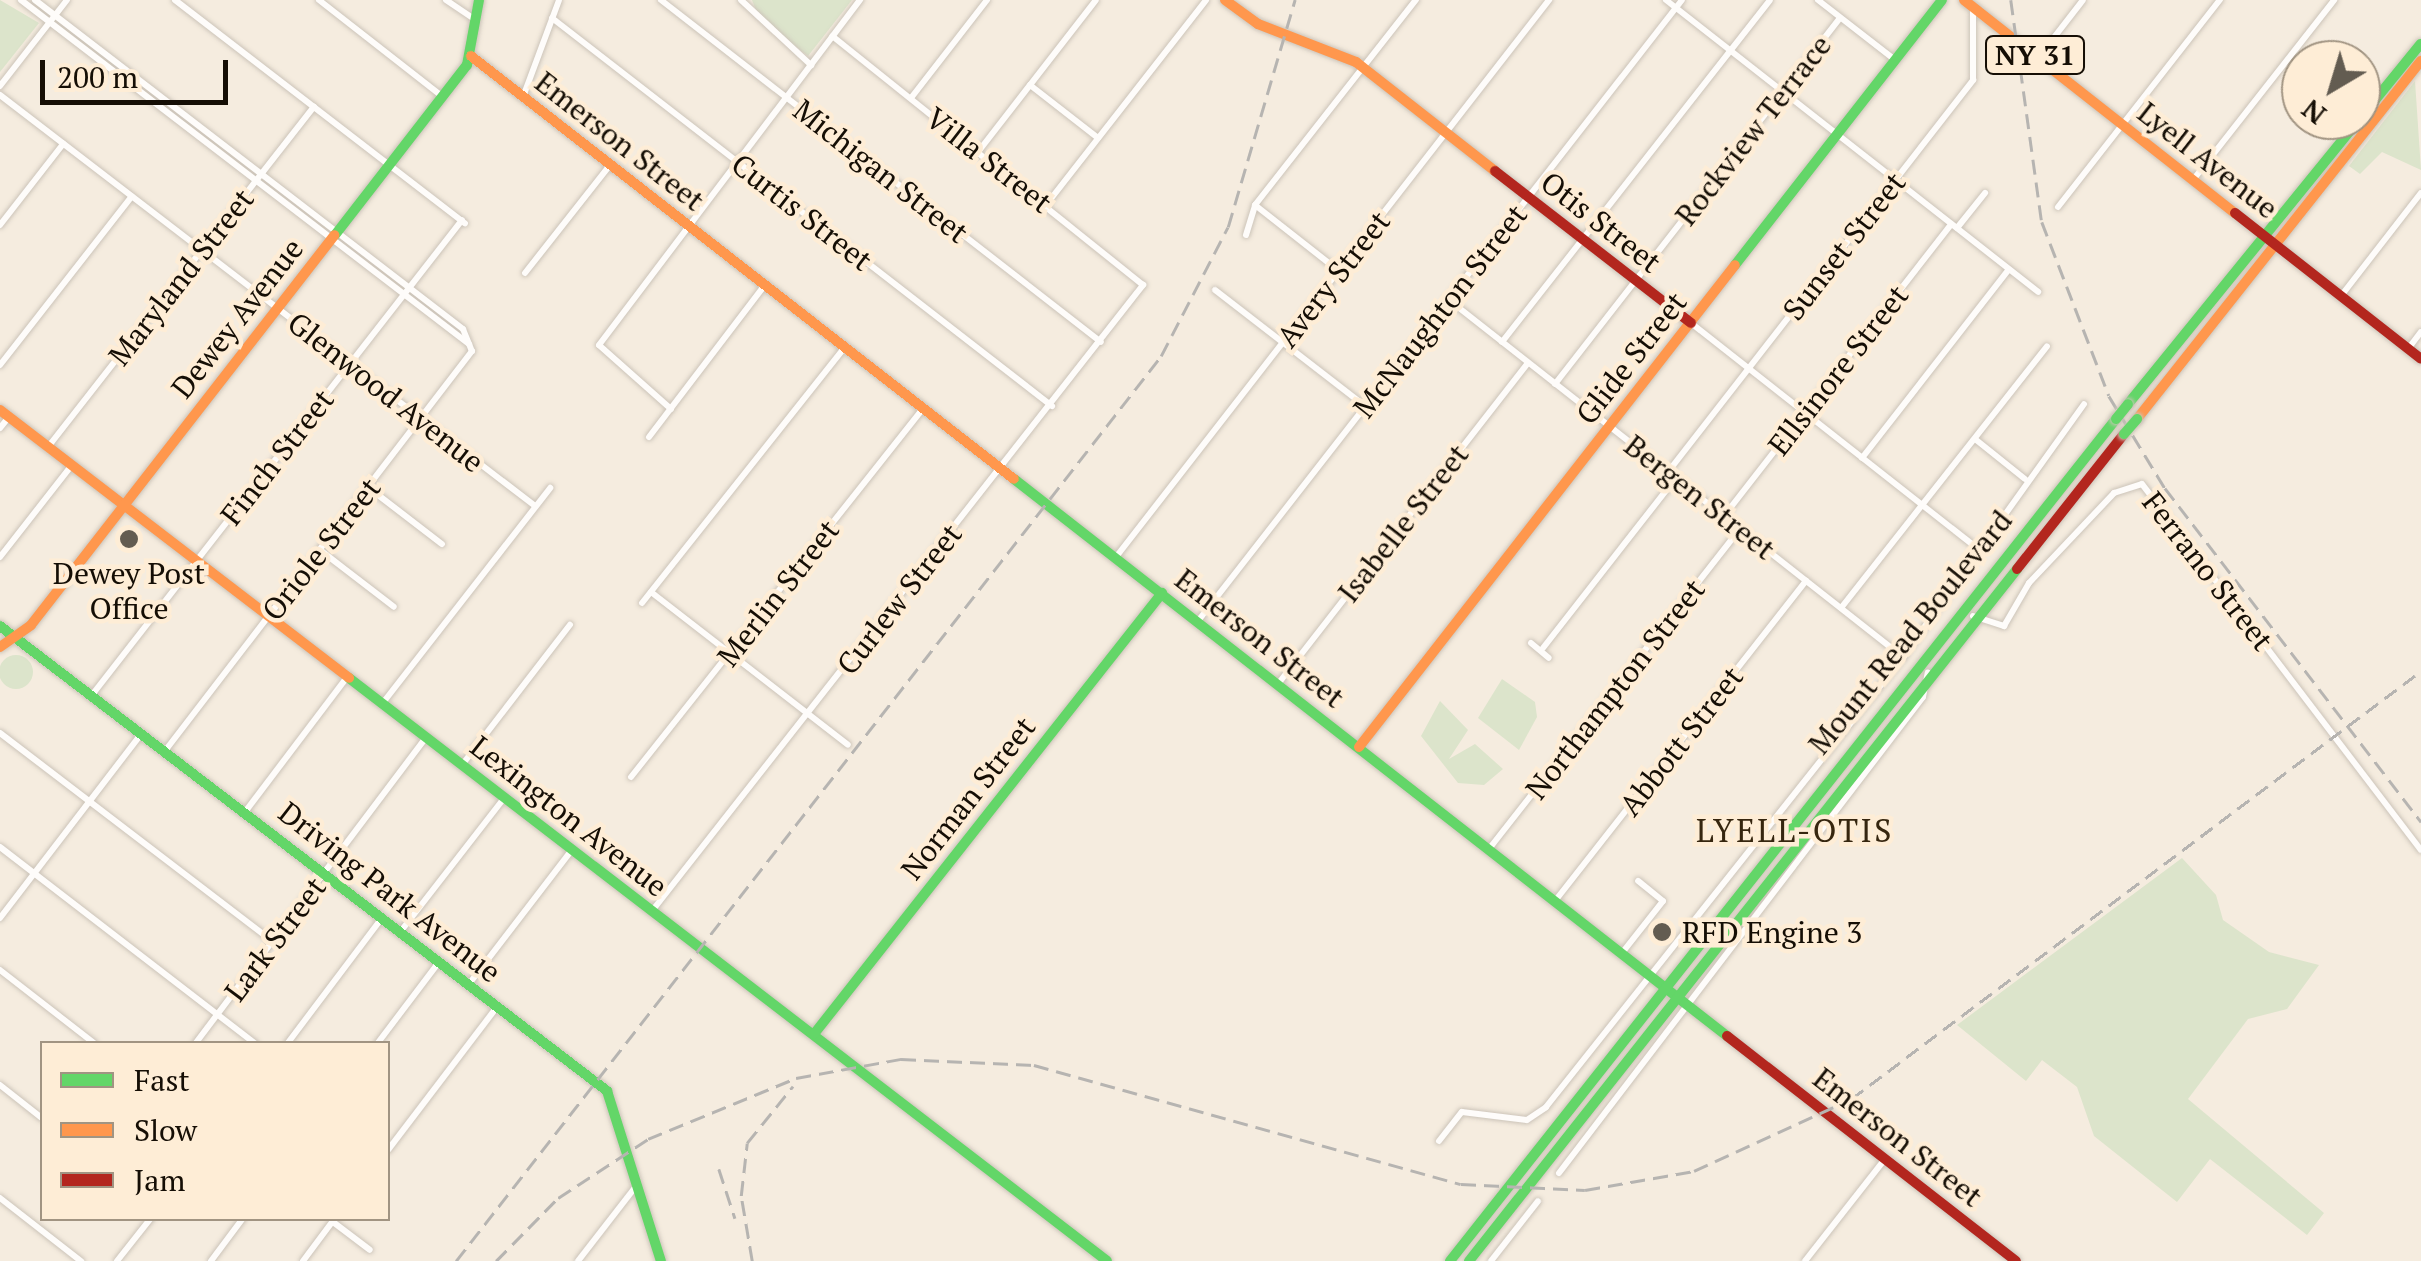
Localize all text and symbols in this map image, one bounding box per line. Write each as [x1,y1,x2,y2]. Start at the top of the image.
street label: Rockview Terrace [1668,28,1838,232]
road number: NY 31 [1985,32,2085,78]
scale bar [45,40,232,102]
north arrow [2281,40,2381,140]
text: 200 m [57,57,138,97]
street label: Emerson Street [528,64,712,218]
text: N [2294,91,2333,134]
street label: Michigan Street [786,92,976,250]
street label: Lyell Avenue [2131,94,2285,226]
street label: Villa Street [919,100,1059,220]
street label: Curtis Street [725,146,879,278]
street label: Otis Street [1534,164,1668,280]
street label: Sunset Street [1775,165,1913,327]
street label: Maryland Street [101,181,261,373]
street label: McNaughton Street [1346,197,1534,425]
street label: Avery Street [1269,204,1397,354]
street label: Dewey Avenue [163,231,311,405]
street label: Ellsinore Street [1760,278,1916,462]
street label: Glide Street [1568,285,1694,431]
street label: Glenwood Avenue [281,304,491,480]
street label: Finch Street [213,382,341,532]
street label: Bergen Street [1618,427,1782,567]
street label: Isabelle Street [1330,437,1476,609]
street label: Oriole Street [254,471,388,627]
street label: Ferrano Street [2135,485,2281,657]
street label: Mount Read Boulevard [1801,503,2019,761]
street label: Merlin Street [710,513,846,673]
street label: Curlew Street [829,516,969,682]
marker: Dewey Post Office [118,528,140,550]
place label: Dewey Post Office [53,555,205,626]
street label: Emerson Street [1168,561,1352,715]
street label: Northampton Street [1518,572,1712,806]
street label: Abbott Street [1612,659,1750,823]
street label: Norman Street [893,710,1043,886]
street label: Lexington Avenue [463,728,675,904]
street label: Driving Park Avenue [272,794,508,990]
district label: LYELL-OTIS [1696,811,1894,849]
street label: Lark Street [217,870,333,1008]
place label: RFD Engine 3 [1682,914,1862,950]
marker: RFD Engine 3 [1651,921,1673,943]
legend [40,1041,390,1221]
text: Fast [134,1060,190,1100]
street label: Emerson Street [1806,1060,1990,1214]
text: Slow [134,1110,197,1150]
text: Jam [134,1160,185,1200]

